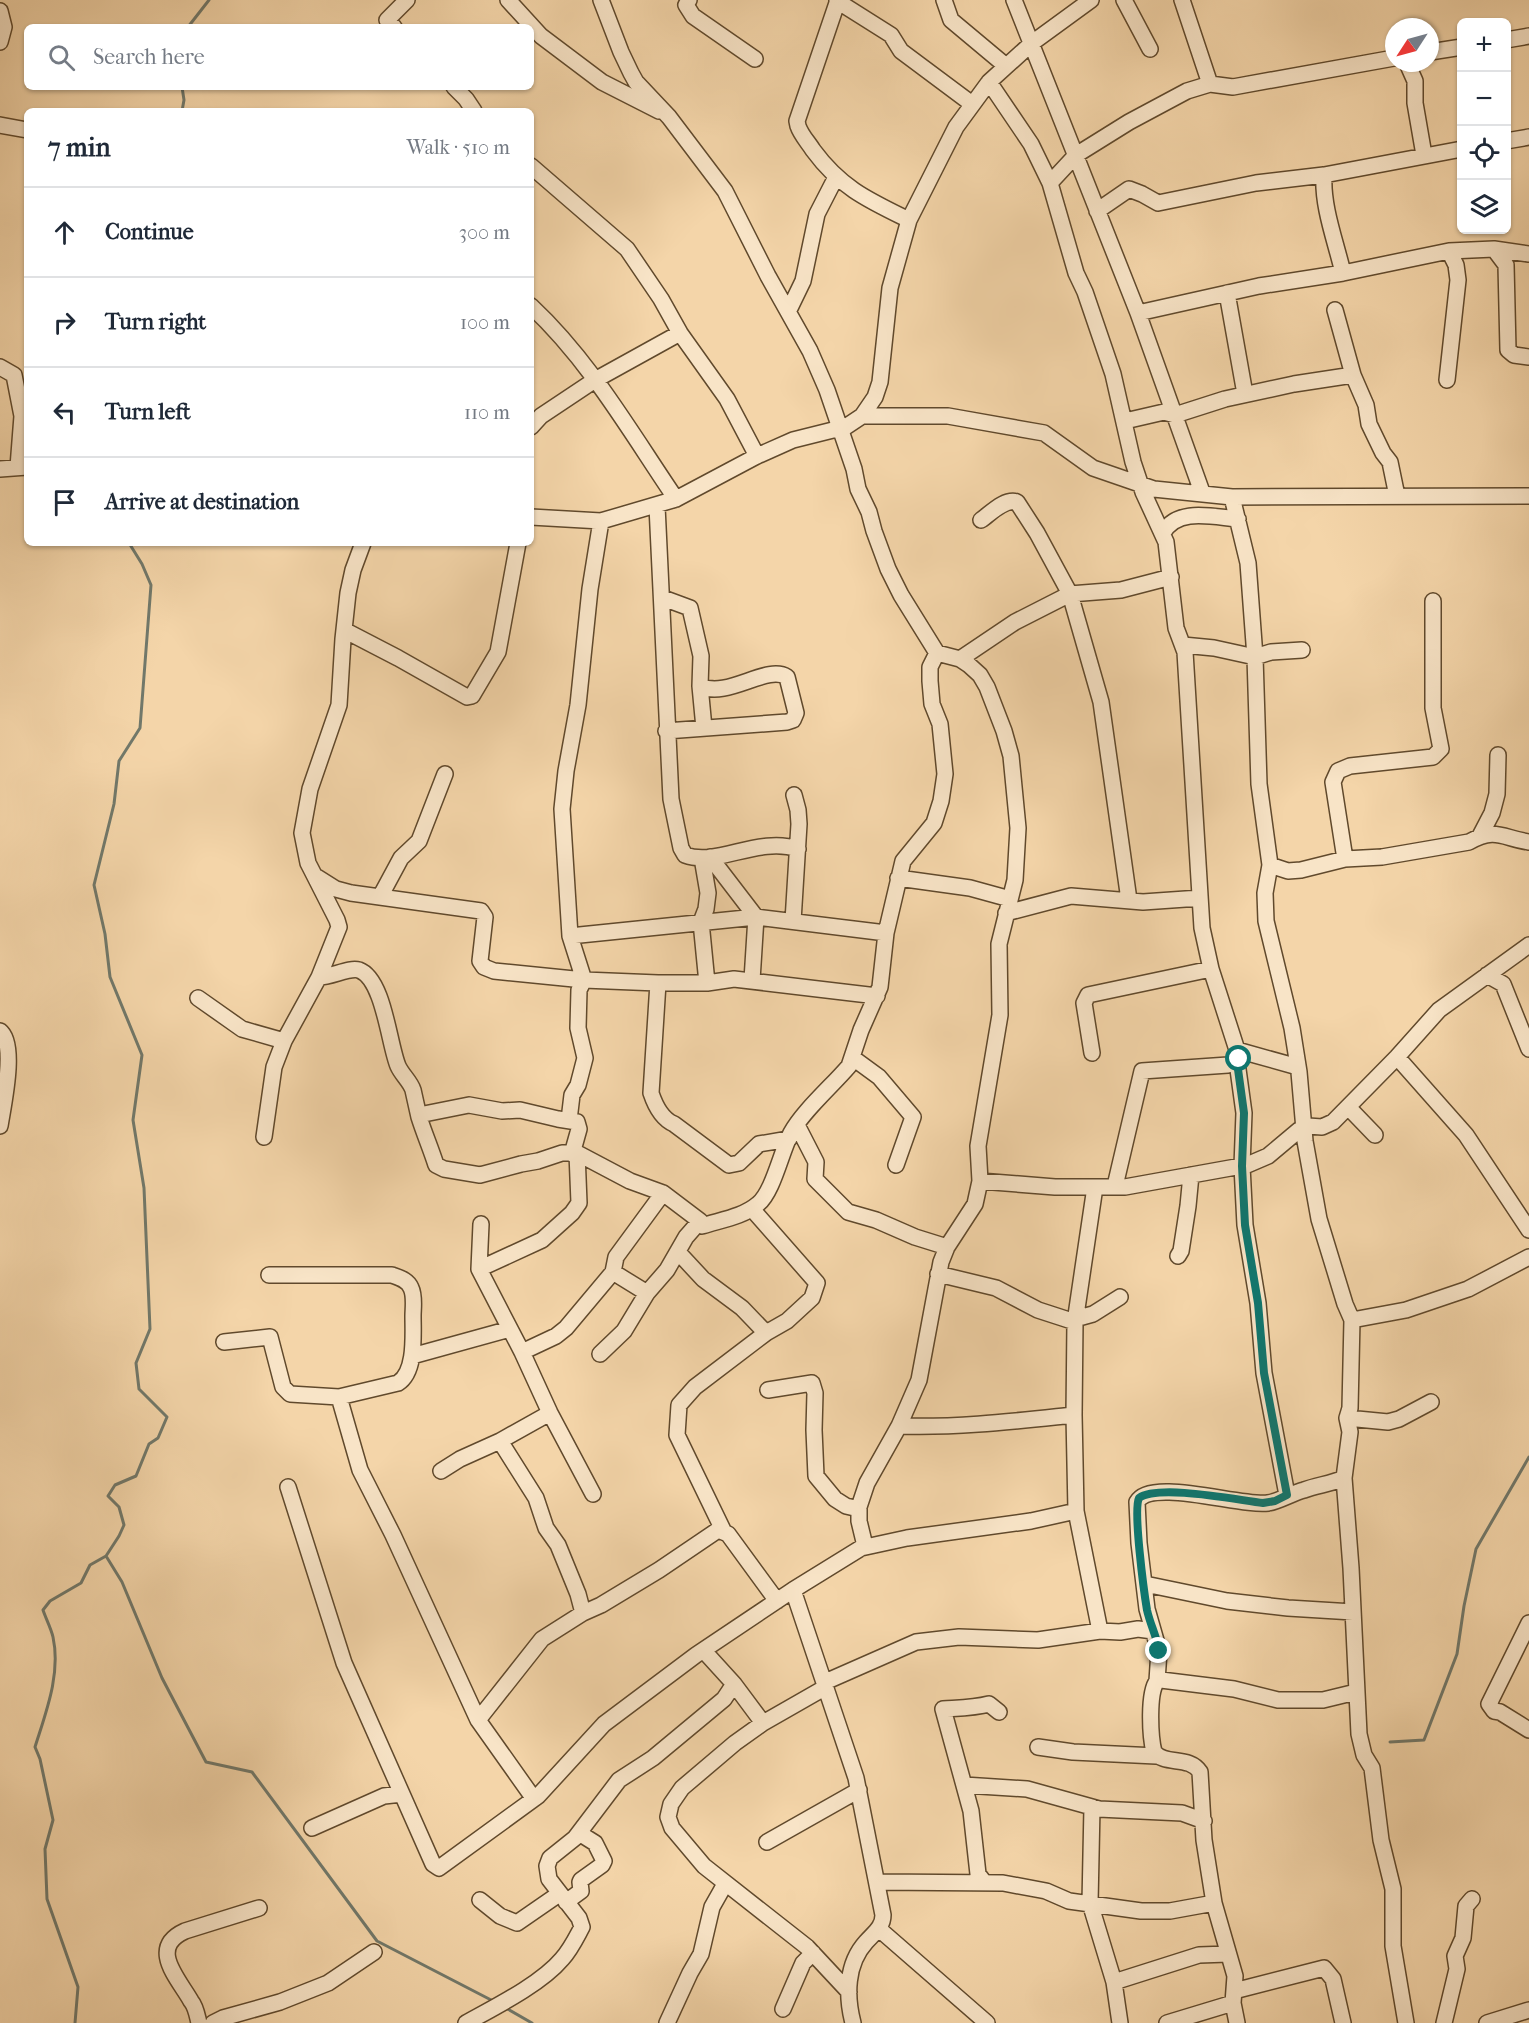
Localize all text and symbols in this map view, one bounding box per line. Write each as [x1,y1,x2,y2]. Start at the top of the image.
north arrow [1385,18,1439,72]
map controls [1457,18,1511,234]
button: + [1457,18,1511,72]
search box [24,24,534,90]
icon: search [45,41,78,74]
text: Search here [93,44,205,70]
button: − [1457,72,1511,126]
button: locate [1457,126,1511,180]
text: 7 min [48,132,111,163]
text: Walk · 510 m [406,136,510,159]
button: layers [1457,180,1511,234]
icon: ahead [48,216,81,249]
text: Continue [105,219,194,245]
text: 300 m [459,221,510,244]
icon: right [48,306,81,339]
text: Turn right [105,309,206,335]
text: 100 m [460,311,510,334]
icon: left [48,396,81,429]
text: Turn left [105,399,191,425]
text: 110 m [464,401,510,424]
icon: arrive [48,486,81,519]
text: Arrive at destination [105,489,299,515]
route start [1225,1045,1251,1071]
route end [1145,1637,1171,1663]

